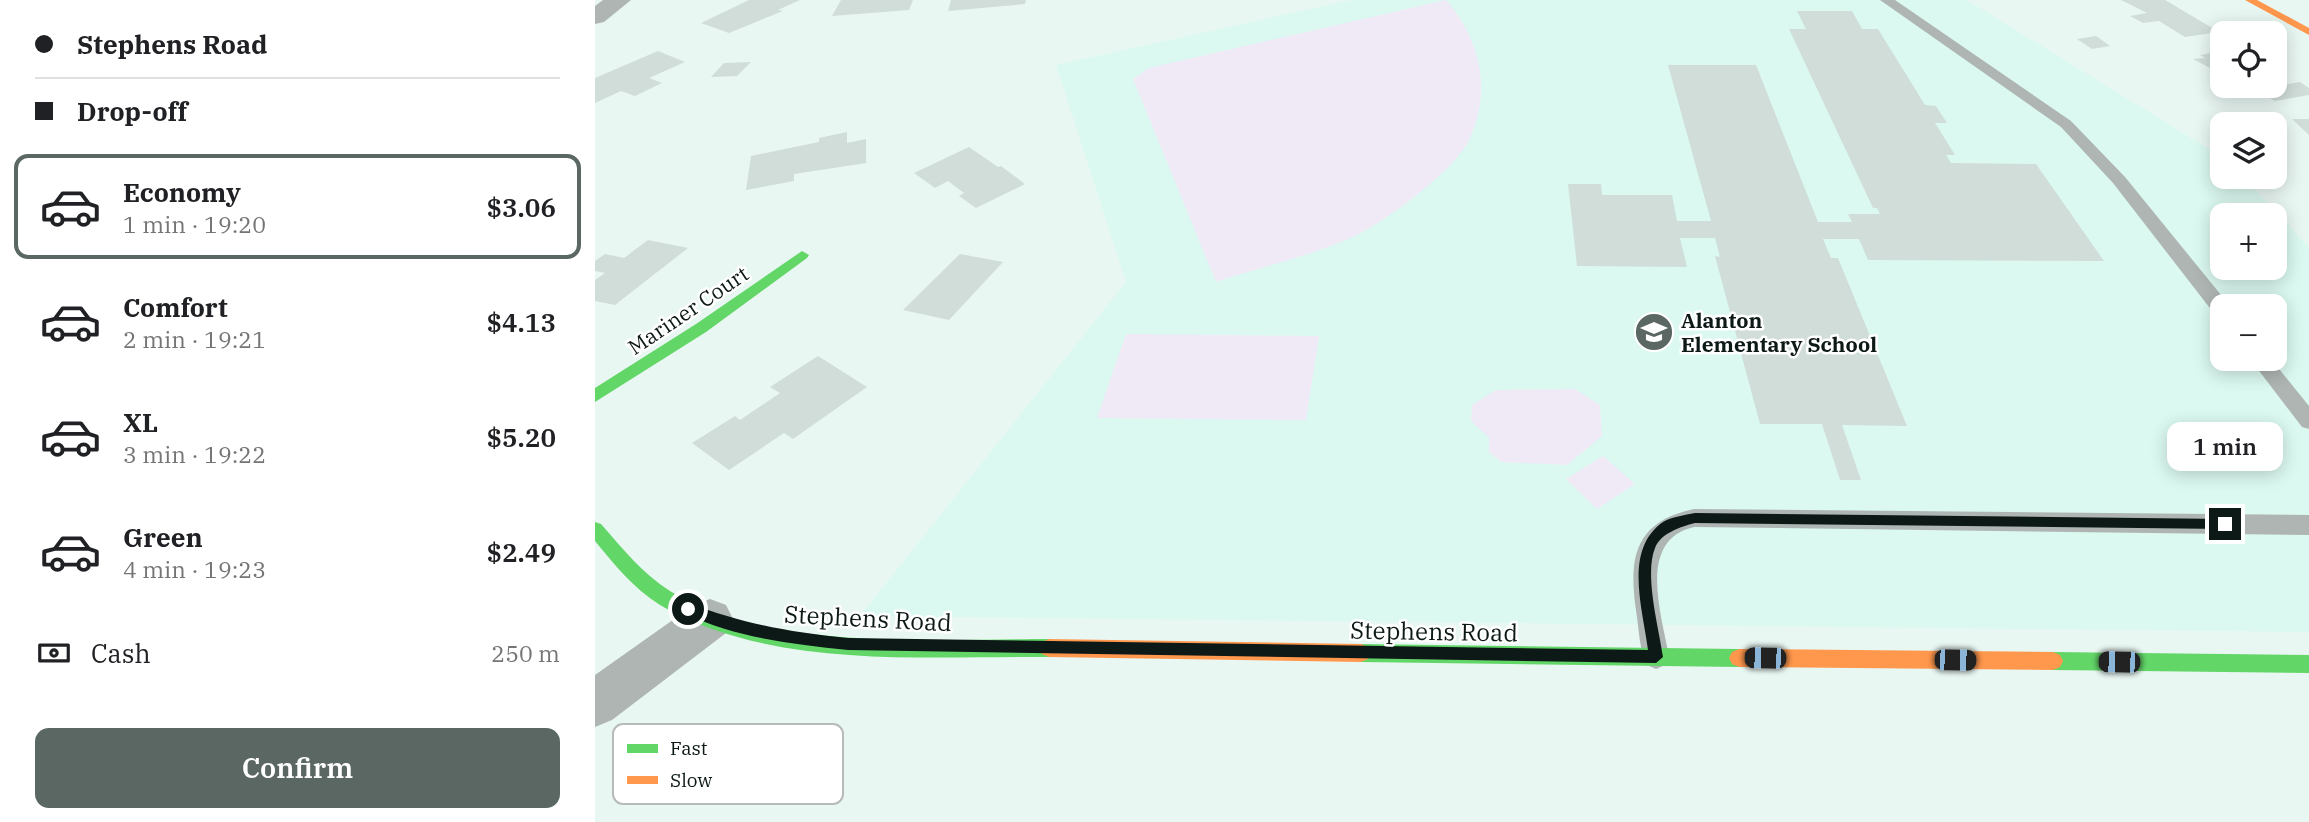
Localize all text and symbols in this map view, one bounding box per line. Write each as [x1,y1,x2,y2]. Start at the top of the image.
map controls [2210,21,2287,371]
button: locate [2210,21,2287,98]
text: Stephens Road [77,27,267,61]
text: Drop-off [77,94,188,128]
button: layers [2210,112,2287,189]
icon: car [39,175,102,238]
text: Economy [123,175,241,209]
text: $3.06 [487,190,556,224]
button: + [2210,203,2287,280]
text: 1 min · 19:20 [123,209,266,239]
street label: Mariner Court [622,259,754,361]
icon: car [39,290,102,353]
text: Comfort [123,290,228,324]
button: − [2210,294,2287,371]
text: $4.13 [487,305,556,339]
place label: Alanton Elementary School [1681,306,1877,358]
school or university icon: Alanton Elementary School [1633,311,1675,353]
text: 2 min · 19:21 [123,324,266,354]
icon: car [39,405,102,468]
text: XL [123,405,158,439]
text: $5.20 [487,420,556,454]
callout: 1 min [2167,422,2283,472]
text: 1 min [2193,431,2257,461]
text: 3 min · 19:22 [123,439,266,469]
route end [2209,508,2241,540]
icon: car [39,520,102,583]
text: Green [123,520,203,554]
text: $2.49 [487,535,556,569]
text: 4 min · 19:23 [123,554,266,584]
route start [672,593,704,625]
street label: Stephens Road [783,598,953,638]
street label: Stephens Road [1350,614,1518,648]
icon: cash [35,634,73,672]
text: Cash [91,636,151,670]
text: 250 m [491,638,560,668]
car [1744,647,1787,669]
car [1934,649,1977,671]
car [2098,651,2141,673]
legend [613,724,843,804]
button: Confirm [35,728,560,808]
text: Fast [670,736,708,760]
text: Slow [670,768,712,792]

